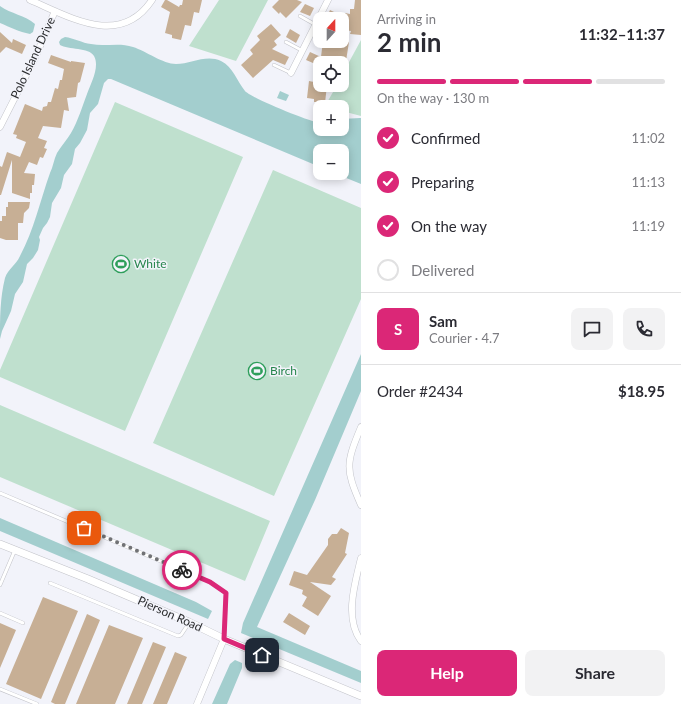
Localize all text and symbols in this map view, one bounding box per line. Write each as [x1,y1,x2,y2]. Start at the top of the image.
text: Arriving in [377,11,436,27]
north arrow [313,12,349,48]
map controls [313,12,349,180]
street label: Polo Island Drive [7,14,58,101]
text: 11:32–11:37 [579,25,665,43]
text: 2 min [377,26,441,58]
button: locate [313,56,349,92]
text: On the way · 130 m [377,90,489,106]
button: + [313,100,349,136]
icon: check [377,127,399,149]
text: Confirmed [411,129,480,147]
text: 11:02 [632,130,665,146]
button: − [313,144,349,180]
icon: check [377,171,399,193]
text: Preparing [411,173,474,191]
text: 11:13 [632,174,665,190]
icon: check [377,215,399,237]
text: On the way [411,217,487,235]
text: 11:19 [632,218,665,234]
sports icon: White [111,254,131,274]
place label: White [134,256,167,271]
text: Delivered [411,261,474,279]
button: chat [571,308,613,350]
button: phone [623,308,665,350]
text: Sam [429,312,457,330]
text: S [394,320,402,338]
text: Courier · 4.7 [429,330,500,346]
sports icon: Birch [247,361,267,381]
place label: Birch [270,363,297,378]
text: Order #2434 [377,382,463,400]
text: $18.95 [618,382,665,400]
pin [67,511,101,545]
icon: bag [73,517,95,539]
courier [162,550,202,590]
icon: bike [171,559,193,581]
street label: Pierson Road [136,593,205,634]
pin [245,638,279,672]
icon: home [251,644,273,666]
button: Help [377,650,517,696]
button: Share [525,650,665,696]

